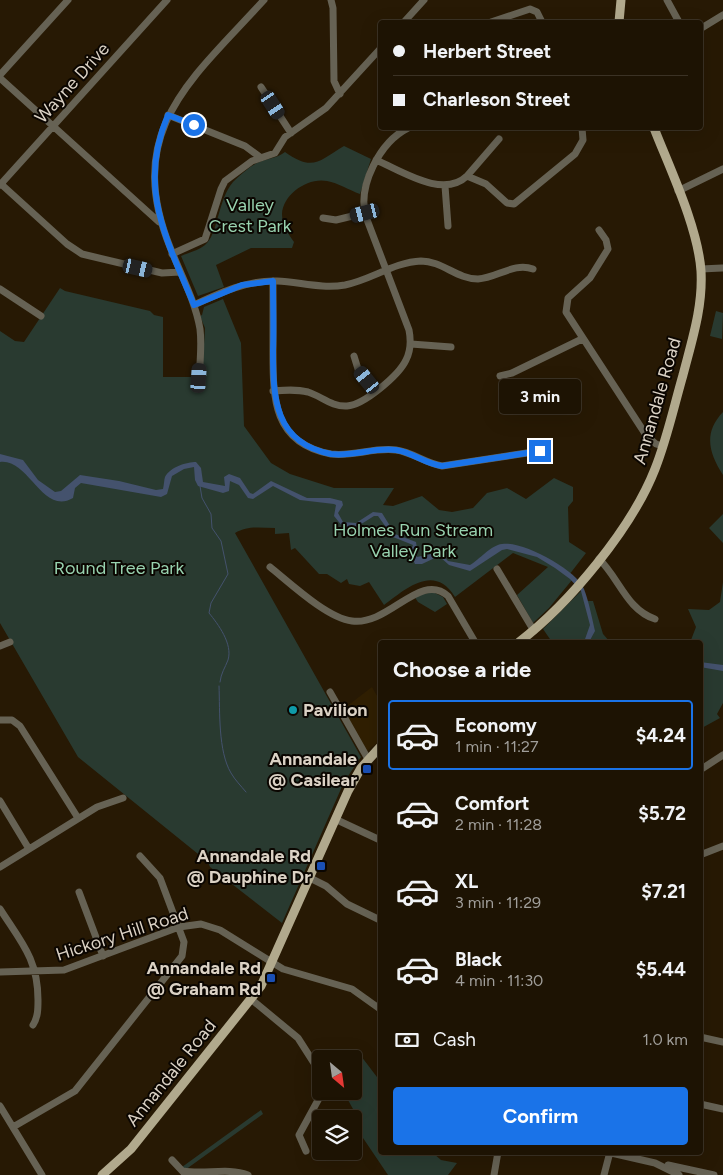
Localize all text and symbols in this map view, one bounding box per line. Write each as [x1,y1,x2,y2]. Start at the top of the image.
street label: Wayne Drive [30,38,114,128]
text: Herbert Street [423,40,551,63]
car [258,88,287,122]
text: Charleson Street [423,88,570,111]
route start [183,114,205,136]
park label: Valley Crest Park [209,194,292,237]
car [348,202,381,224]
car [121,257,154,279]
street label: Annandale Road [628,335,686,467]
car [190,363,207,393]
car [351,364,382,396]
callout: 3 min [499,378,581,414]
text: 3 min [520,387,560,406]
route end [529,440,551,462]
park label: Holmes Run Stream Valley Park [333,519,493,562]
park label: Round Tree Park [54,557,184,579]
text: Choose a ride [393,656,531,683]
place label: Pavilion [303,699,368,721]
marker: Pavilion [287,704,299,716]
icon: car [395,713,440,758]
text: Economy [455,714,537,737]
text: $4.24 [636,724,686,747]
text: 1 min · 11:27 [455,737,539,756]
place label: Annandale @ Casilear [268,748,357,791]
marker: Annandale @ Casilear [361,763,373,775]
icon: car [395,791,440,836]
text: Comfort [455,792,530,815]
text: $5.72 [638,802,686,825]
text: 2 min · 11:28 [455,815,542,834]
place label: Annandale Rd @ Dauphine Dr [187,845,311,888]
marker: Annandale Rd @ Dauphine Dr [315,860,327,872]
icon: car [395,869,440,914]
text: XL [455,870,478,893]
text: $7.21 [641,880,686,903]
text: 3 min · 11:29 [455,893,541,912]
street label: Hickory Hill Road [53,902,191,966]
icon: car [395,947,440,992]
text: Black [455,948,502,971]
place label: Annandale Rd @ Graham Rd [147,957,261,1000]
text: $5.44 [636,958,686,981]
text: 4 min · 11:30 [455,971,543,990]
marker: Annandale Rd @ Graham Rd [265,972,277,984]
street label: Annandale Road [121,1015,221,1131]
icon: cash [393,1026,421,1054]
text: Cash [433,1028,476,1051]
text: 1.0 km [642,1030,688,1049]
north arrow [312,1050,362,1100]
map controls [312,1050,362,1160]
button: Confirm [393,1087,688,1145]
button: layers [312,1110,362,1160]

